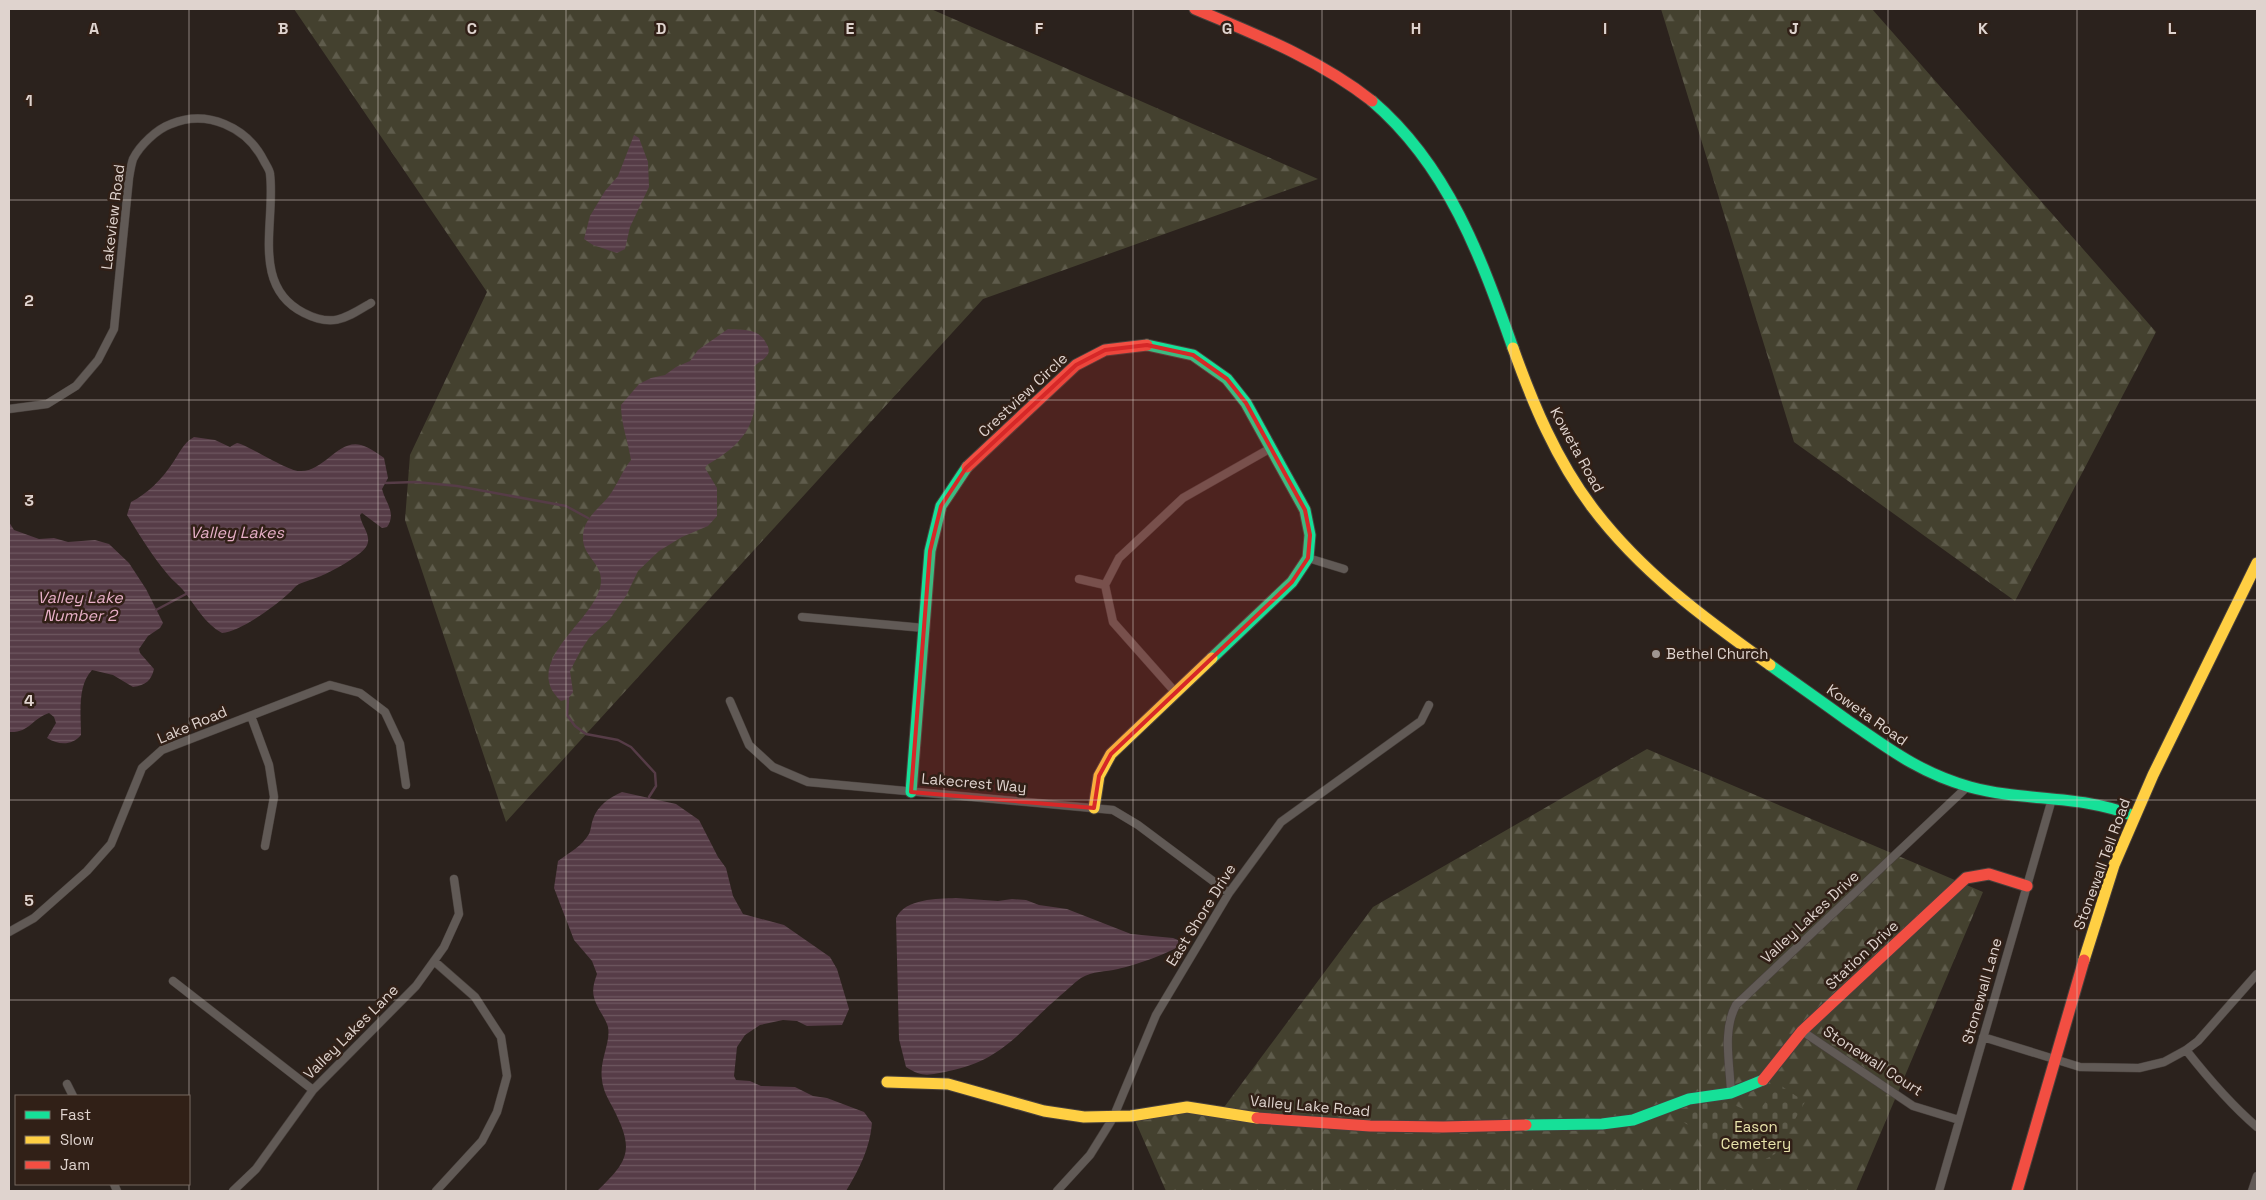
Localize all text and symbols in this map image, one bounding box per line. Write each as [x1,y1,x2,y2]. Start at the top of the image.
text: A [89,18,99,39]
text: B [278,18,288,39]
text: C [467,18,477,39]
text: D [656,18,666,39]
text: E [846,18,855,39]
text: F [1035,18,1044,39]
text: G [1222,18,1232,39]
text: H [1411,18,1421,39]
text: I [1603,18,1607,39]
text: J [1789,18,1799,39]
text: K [1978,18,1988,39]
text: L [2168,18,2177,39]
text: 1 [25,90,33,111]
street label: Lakeview Road [97,163,128,271]
text: 2 [24,290,34,311]
street label: Crestview Circle [974,348,1071,441]
street label: Koweta Road [1546,404,1609,496]
text: 3 [24,490,34,511]
water label: Valley Lakes [190,522,284,543]
water label: Valley Lake Number 2 [37,587,123,626]
place label: Bethel Church [1666,644,1768,663]
marker: Bethel Church [1650,648,1662,660]
street label: Koweta Road [1823,680,1911,749]
text: 4 [24,690,34,711]
street label: Lake Road [154,701,230,748]
street label: Lakecrest Way [921,768,1027,797]
street label: Stonewall Tell Road [2069,795,2134,932]
street label: East Shore Drive [1161,860,1240,969]
street label: Valley Lakes Drive [1756,866,1863,967]
text: 5 [24,890,34,911]
street label: Station Drive [1821,916,1902,993]
street label: Stonewall Lane [1957,935,2006,1046]
street label: Valley Lakes Lane [299,980,402,1083]
street label: Stonewall Court [1820,1021,1927,1100]
street label: Valley Lake Road [1249,1091,1371,1120]
legend [15,1095,190,1185]
text: Fast [60,1105,91,1124]
park label: Eason Cemetery [1721,1117,1791,1153]
text: Slow [60,1130,94,1149]
text: Jam [60,1155,90,1174]

